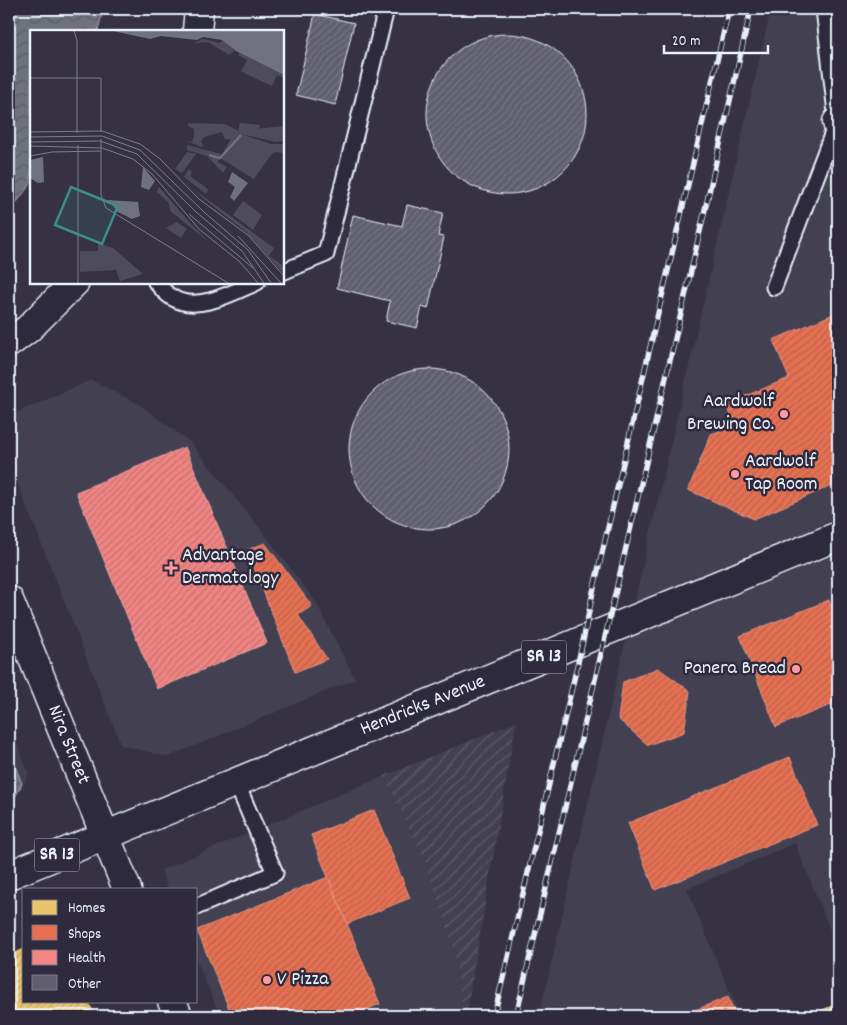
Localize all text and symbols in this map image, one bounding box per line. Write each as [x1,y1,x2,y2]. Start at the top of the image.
scale bar [664,22,768,54]
inset map [30,30,284,284]
text: 20 m [672,31,700,53]
place label: Aardwolf Brewing Co. [687,388,775,439]
marker: Aardwolf Brewing Co. [778,408,790,420]
place label: Aardwolf Tap Room [745,448,817,499]
marker: Aardwolf Tap Room [729,468,741,480]
place label: Advantage Dermatology [182,542,279,593]
marker: Advantage Dermatology [164,561,178,575]
road number: SR 13 [522,640,566,674]
place label: Panera Bread [684,655,786,683]
marker: Panera Bread [790,663,802,675]
street label: Hendricks Avenue [356,668,490,744]
street label: Nira Street [39,701,97,789]
road number: SR 13 [34,838,80,872]
legend [22,888,198,1002]
text: Homes [68,898,106,920]
text: Shops [68,924,101,946]
text: Health [68,948,105,970]
place label: V Pizza [277,966,329,994]
text: Other [68,974,102,996]
marker: V Pizza [261,974,273,986]

